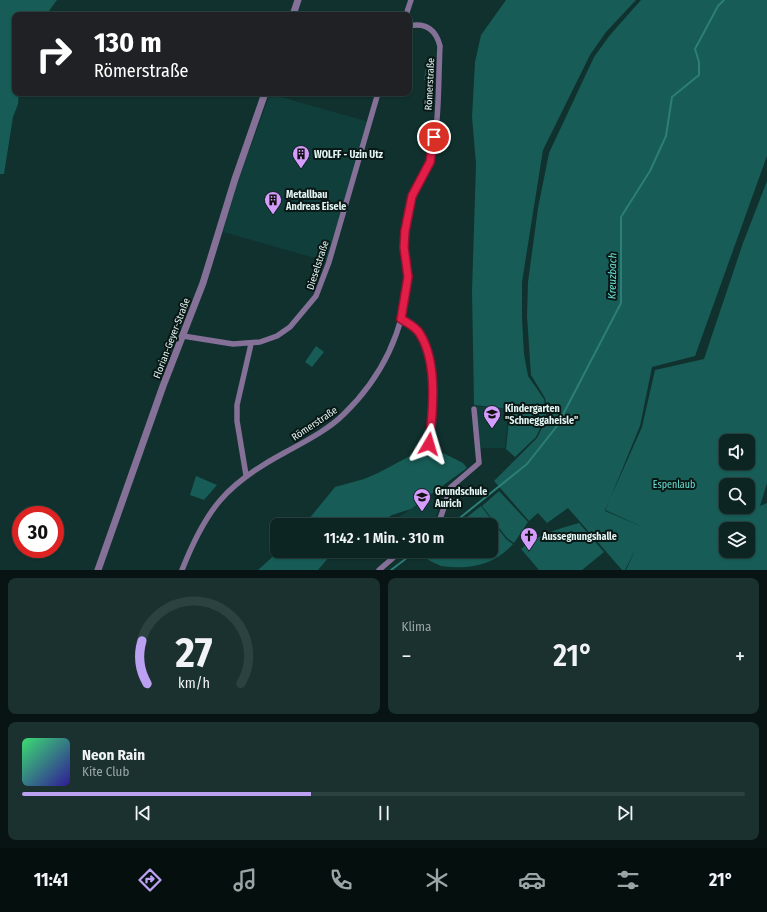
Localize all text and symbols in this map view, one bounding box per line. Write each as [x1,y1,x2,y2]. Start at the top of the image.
text: 130 m [94,26,162,59]
icon: right [28,28,80,80]
street label: Römerstraße [423,57,437,111]
text: Römerstraße [94,60,188,82]
pin [417,120,451,154]
icon: arrive [423,126,445,148]
building icon: WOLFF - Uzin Utz [291,144,311,169]
place label: WOLFF - Uzin Utz [314,149,384,161]
place label: Metallbau Andreas Eisele [285,189,346,213]
building icon: Metallbau Andreas Eisele [263,190,283,215]
street label: Dieselstraße [304,239,332,291]
water label: Kreuzbach [606,252,619,299]
street label: Florian-Geyer-Straße [151,296,193,380]
place label: Kindergarten "Schneggaheisle" [505,403,578,427]
street label: Römerstraße [289,404,340,443]
school or university icon: Kindergarten "Schneggaheisle" [482,404,502,429]
position arrow [408,423,450,465]
map controls [719,434,755,558]
button: sound [719,434,755,470]
button: search [719,478,755,514]
park label: Espenlaub [653,479,695,491]
place label: Grundschule Aurich [434,486,487,510]
school or university icon: Grundschule Aurich [412,487,432,512]
speed limit sign: 30 [12,506,64,558]
button: layers [719,522,755,558]
church icon: Aussegnungshalle [519,526,539,551]
text: 11:42 · 1 Min. · 310 m [324,529,444,547]
place label: Aussegnungshalle [541,531,617,543]
text: Klima [402,619,431,634]
text: 27 [174,628,212,678]
text: 21° [553,638,593,674]
text: − [402,643,411,670]
text: + [735,643,745,670]
text: km/h [178,675,210,692]
text: Neon Rain [82,746,145,764]
text: Kite Club [82,764,129,779]
icon: previous [132,802,154,824]
icon: pause [373,802,395,824]
icon: next [614,802,636,824]
icon: directions [136,866,164,894]
icon: music [231,866,259,894]
icon: phone [327,866,355,894]
icon: climate [423,866,451,894]
icon: car [518,866,546,894]
icon: filters [614,866,642,894]
text: 11:41 [34,869,68,891]
text: 21° [709,869,733,891]

